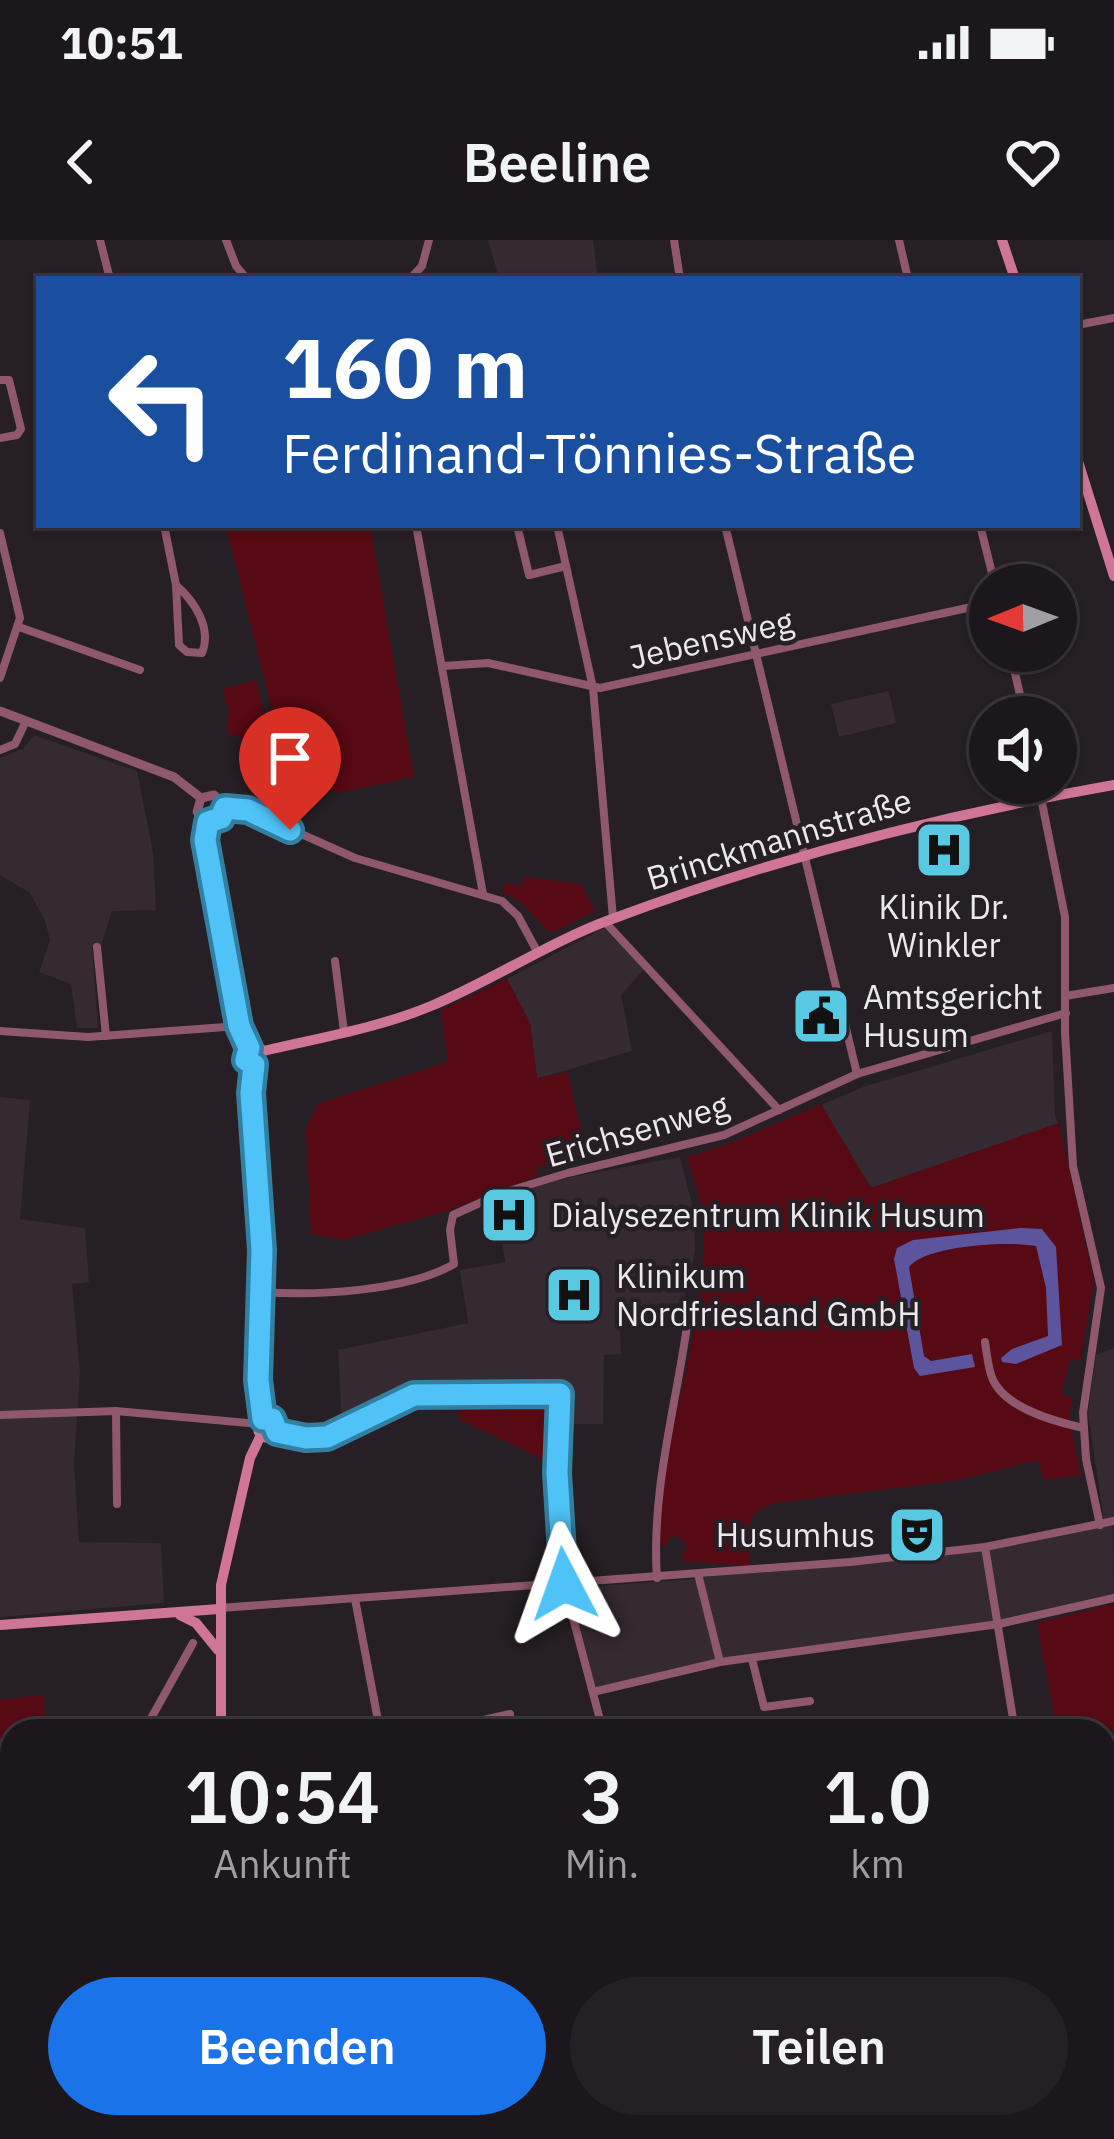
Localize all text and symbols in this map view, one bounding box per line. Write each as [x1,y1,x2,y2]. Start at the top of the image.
text: 10:51 [60,13,183,71]
text: Beeline [463,127,651,197]
icon: back [48,129,114,195]
icon: heart [1000,129,1066,195]
text: 160 m [282,312,528,421]
icon: left [84,324,240,480]
text: Ferdinand-Tönnies-Straße [282,418,916,488]
north arrow [969,564,1077,672]
map controls [969,564,1077,804]
street label: Jebensweg [624,599,798,678]
button: sound [969,696,1077,804]
pin [239,707,341,830]
icon: arrive [257,725,323,791]
street label: Brinckmannstraße [641,778,917,899]
hospital icon: Klinik Dr. Winkler [913,819,975,881]
place label: Klinik Dr. Winkler [879,885,1009,966]
place label: Amtsgericht Husum [863,975,1043,1056]
public building icon: Amtsgericht Husum [790,985,852,1047]
street label: Erichsenweg [540,1083,734,1176]
hospital icon: Dialysezentrum Klinik Husum [478,1184,540,1246]
place label: Dialysezentrum Klinik Husum [551,1193,985,1236]
place label: Klinikum Nordfriesland GmbH [616,1254,921,1335]
hospital icon: Klinikum Nordfriesland GmbH [543,1264,605,1326]
theatre icon: Husumhus [886,1504,948,1566]
place label: Husumhus [716,1513,875,1556]
position arrow [501,1521,627,1647]
text: 10:54 [185,1749,380,1843]
text: 3 [580,1749,624,1843]
text: 1.0 [824,1749,931,1843]
text: Ankunft [213,1838,351,1889]
text: Min. [565,1838,639,1889]
text: km [850,1838,905,1889]
button: Beenden [48,1977,546,2115]
button: Teilen [570,1977,1068,2115]

